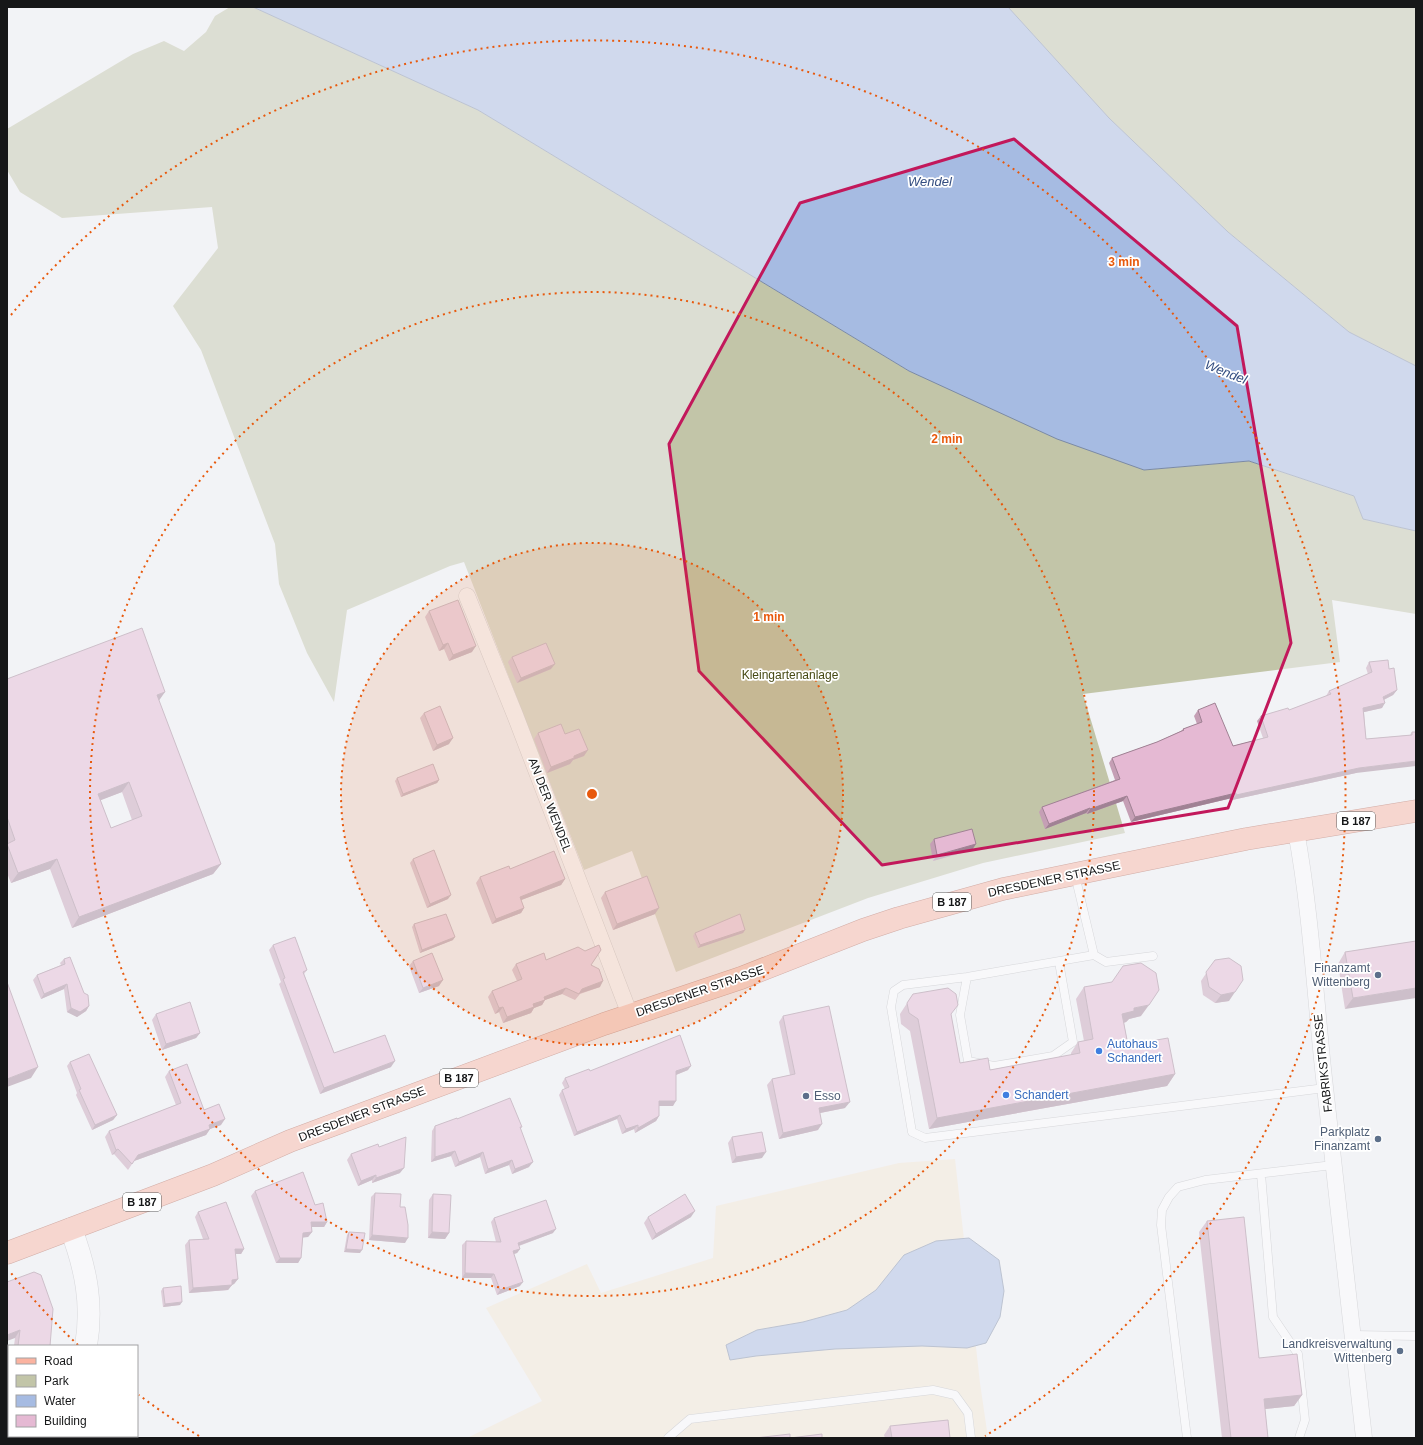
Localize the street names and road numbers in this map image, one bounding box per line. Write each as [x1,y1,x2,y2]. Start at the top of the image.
street label: AN DER WENDEL [526,756,575,854]
road number: B 187 [1337,812,1375,830]
street label: DRESDENER STRASSE [987,858,1121,900]
road number: B 187 [933,893,971,911]
street label: DRESDENER STRASSE [634,962,766,1020]
street label: FABRIKSTRASSE [1311,1013,1335,1113]
road number: B 187 [440,1069,478,1087]
street label: DRESDENER STRASSE [297,1083,427,1145]
road number: B 187 [123,1193,161,1211]

